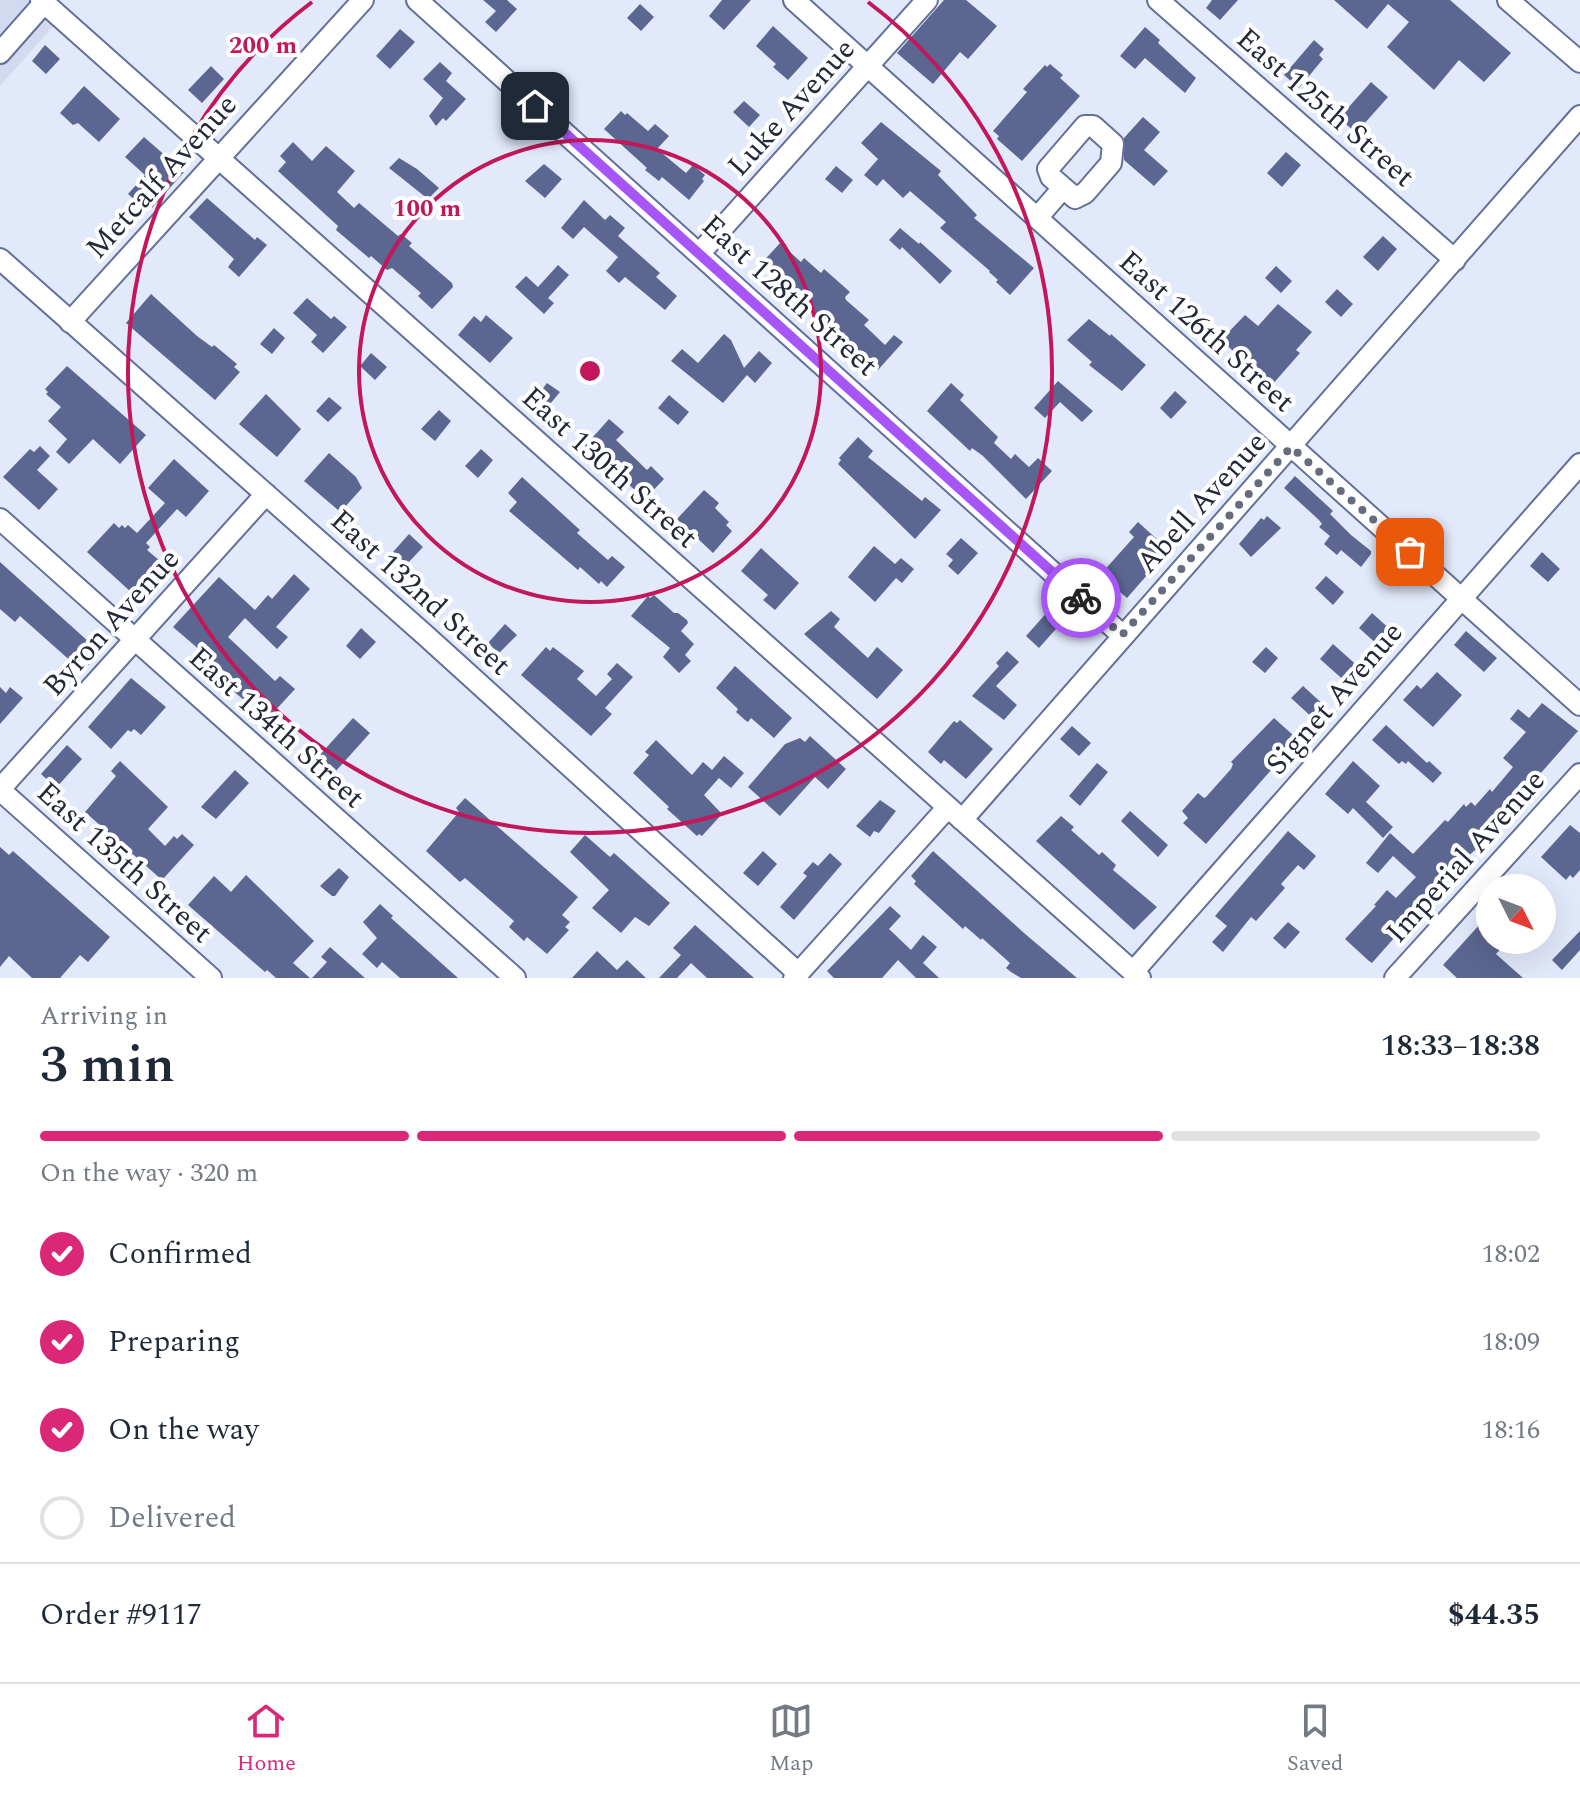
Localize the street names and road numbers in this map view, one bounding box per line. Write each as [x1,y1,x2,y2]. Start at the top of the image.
street label: East 125th Street [1226,17,1425,199]
street label: Luke Avenue [717,28,867,187]
street label: Metcalf Avenue [75,84,249,270]
street label: East 128th Street [691,204,888,388]
street label: East 126th Street [1108,240,1305,424]
street label: East 130th Street [511,376,708,560]
street label: Abell Avenue [1125,421,1278,584]
street label: East 132nd Street [319,499,521,687]
street label: Byron Avenue [32,538,191,707]
street label: Signet Avenue [1255,612,1415,786]
street label: East 134th Street [178,636,375,820]
street label: Imperial Avenue [1375,759,1557,954]
street label: East 135th Street [26,771,223,955]

